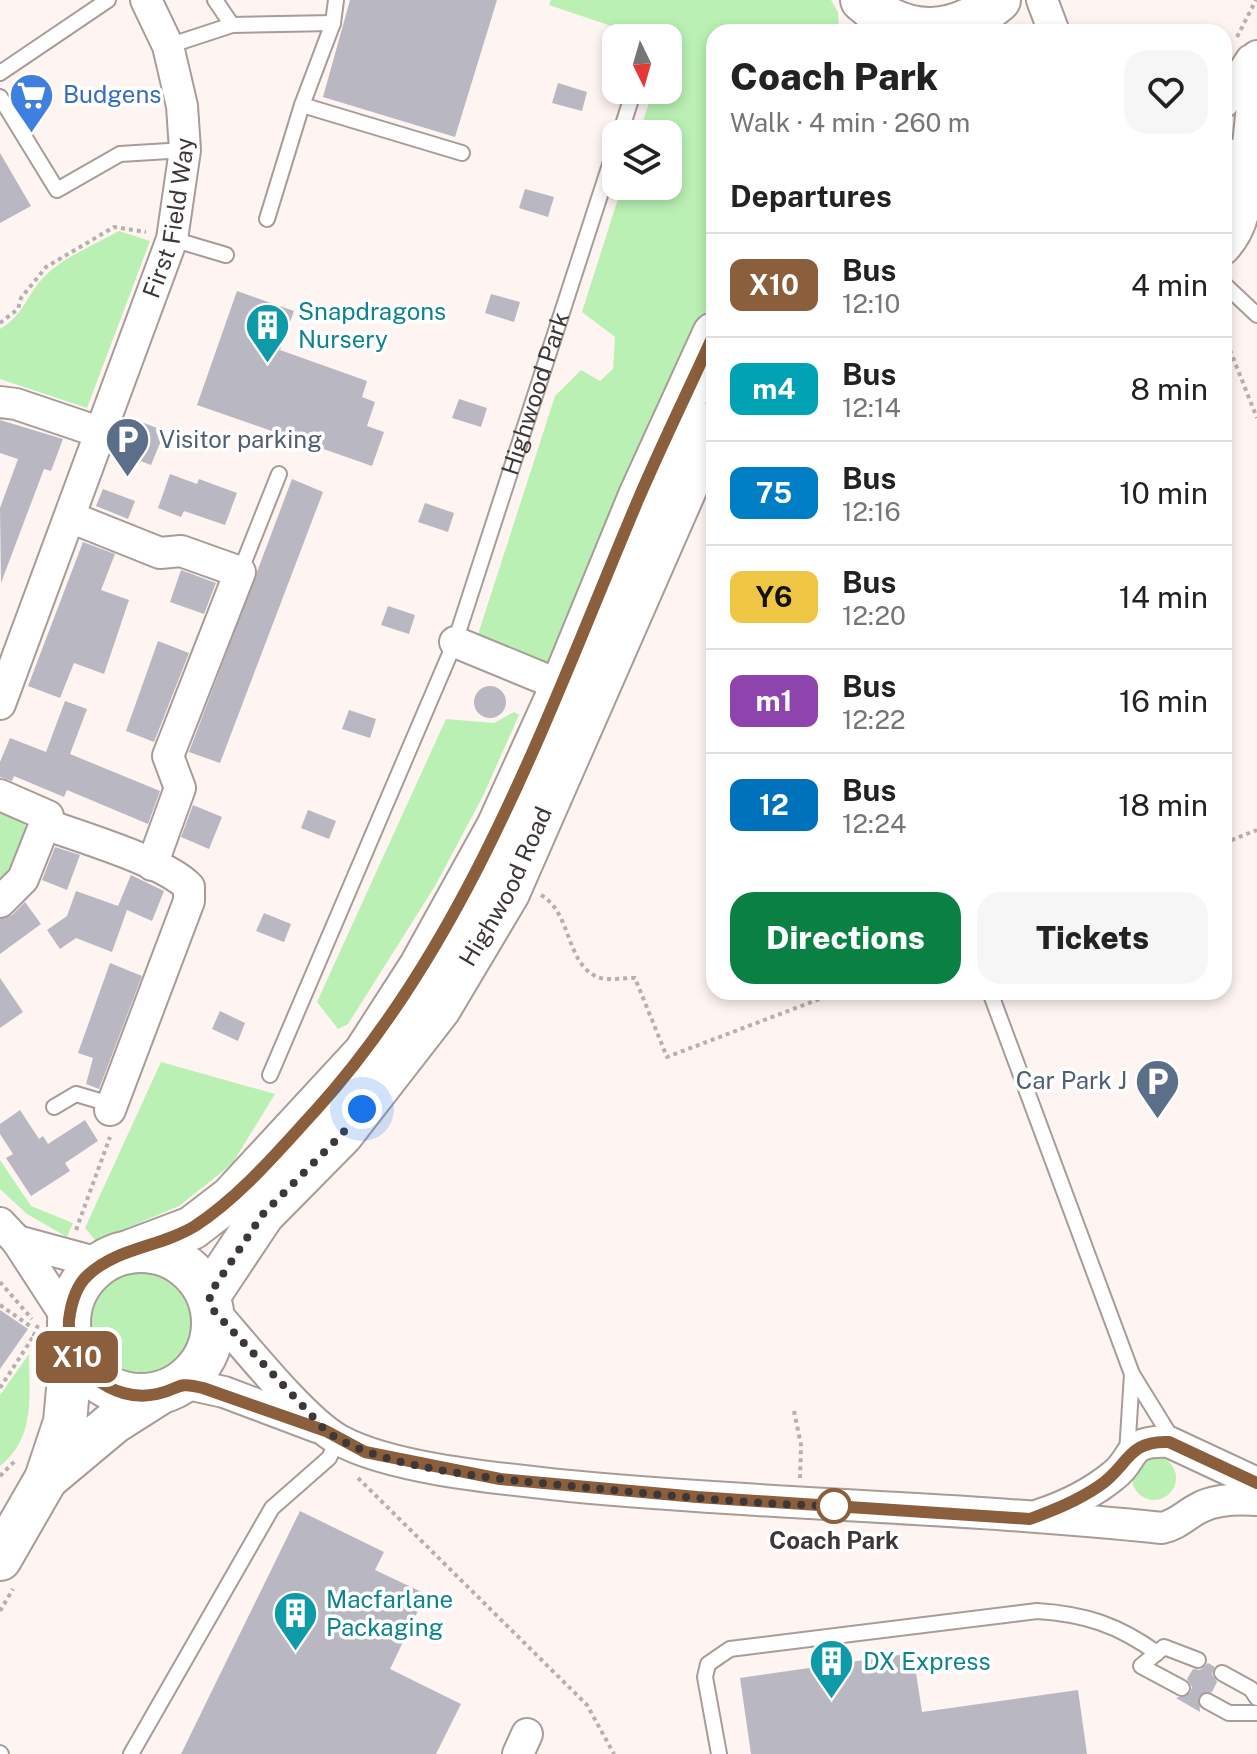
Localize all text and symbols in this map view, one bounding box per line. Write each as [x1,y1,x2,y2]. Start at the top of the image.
north arrow [602,24,682,104]
map controls [602,24,682,200]
button: heart [1124,50,1208,134]
text: Coach Park [730,54,938,99]
supermarket icon: Budgens [8,71,56,134]
place label: Budgens [63,80,161,108]
text: Walk · 4 min · 260 m [730,107,970,138]
button: layers [602,120,682,200]
street label: First Field Way [136,137,198,302]
text: Departures [730,178,892,214]
text: Bus [842,252,896,288]
text: 4 min [1131,267,1208,303]
text: X10 [749,268,799,301]
text: 12:10 [842,288,900,319]
place label: Snapdragons Nursery [298,297,446,353]
building icon: Snapdragons Nursery [243,302,291,365]
street label: Highwood Park [495,308,574,478]
text: Bus [842,356,896,392]
text: 8 min [1130,371,1208,407]
text: m4 [752,372,796,405]
text: 12:14 [842,392,901,423]
parking icon: Visitor parking [104,416,152,479]
place label: Visitor parking [159,425,322,453]
text: Bus [842,460,896,496]
text: 10 min [1119,475,1208,511]
text: 75 [756,476,792,509]
text: 12:16 [842,496,901,527]
text: Bus [842,564,896,600]
text: 14 min [1119,579,1208,615]
text: Y6 [755,580,793,613]
text: 12:20 [842,600,906,631]
text: Bus [842,668,896,704]
text: 16 min [1119,683,1208,719]
text: m1 [755,684,793,717]
text: 12:22 [842,704,905,735]
text: Bus [842,772,896,808]
text: 18 min [1118,787,1208,823]
text: 12 [759,788,789,821]
street label: Highwood Road [453,802,557,971]
text: 12:24 [842,808,906,839]
button: Directions [730,892,961,984]
button: Tickets [977,892,1208,984]
parking icon: Car Park J [1134,1057,1182,1120]
place label: Car Park J [1016,1066,1127,1094]
your location [342,1089,382,1129]
line badge: X10 [31,1331,123,1383]
text: X10 [52,1340,102,1373]
marker: Coach Park [817,1489,851,1523]
place label: Coach Park [769,1526,899,1554]
place label: Macfarlane Packaging [326,1585,453,1641]
building icon: Macfarlane Packaging [271,1590,319,1653]
building icon: DX Express [808,1638,856,1701]
place label: DX Express [863,1647,991,1675]

